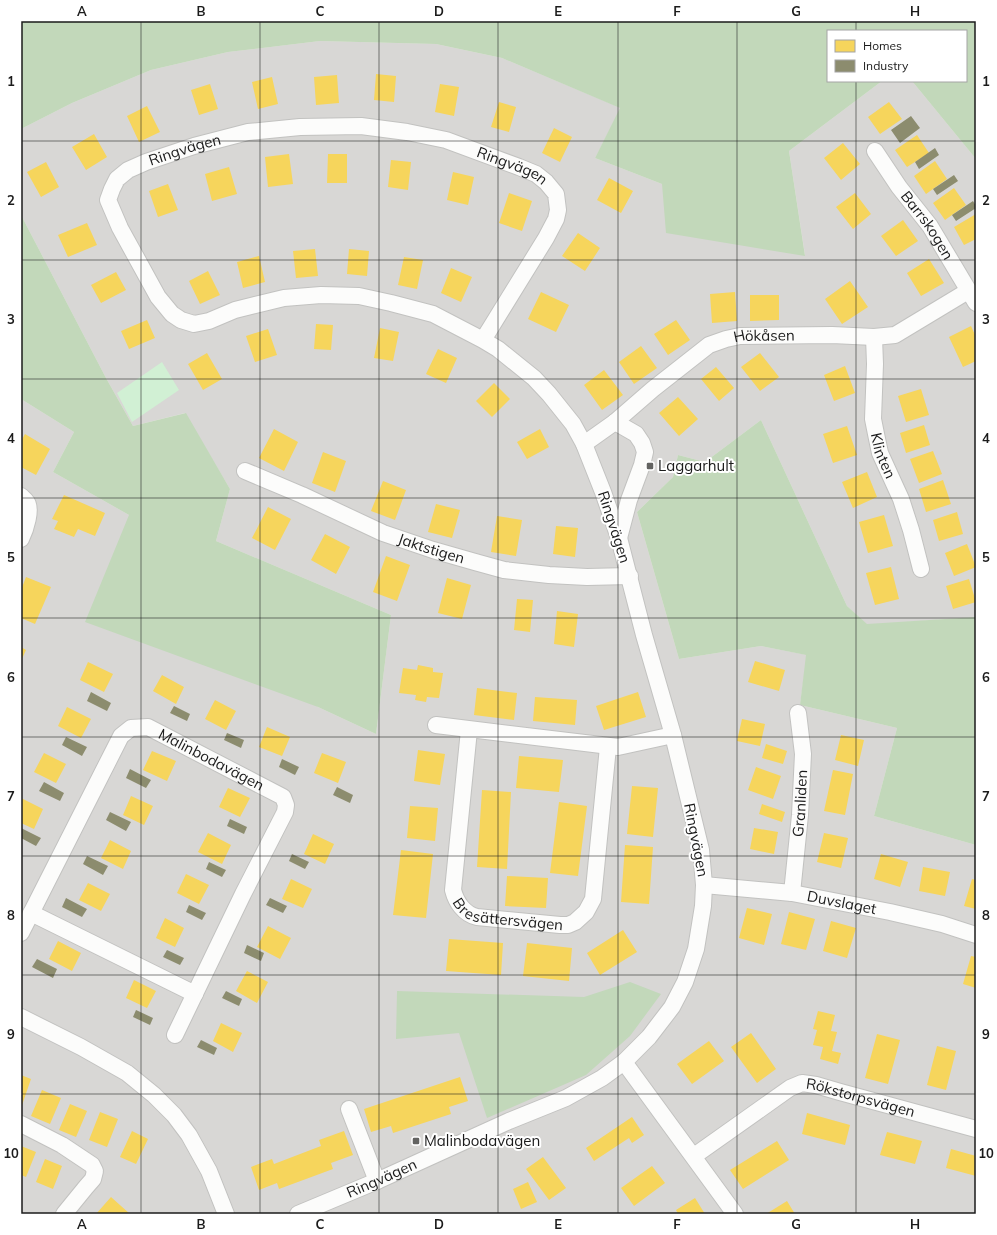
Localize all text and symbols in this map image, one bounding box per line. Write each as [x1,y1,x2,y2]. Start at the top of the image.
text: A [77,3,87,19]
text: B [197,3,206,19]
text: C [316,3,325,19]
text: D [434,3,444,19]
text: E [554,3,562,19]
text: F [673,3,681,19]
text: G [791,3,801,19]
text: H [910,3,920,19]
legend [827,30,967,82]
text: Homes [863,38,902,53]
text: Industry [863,58,909,73]
text: 1 [7,73,15,89]
text: 1 [982,73,990,89]
street label: Ringvägen [146,129,223,169]
street label: Ringvägen [474,142,552,189]
street label: Barrskogen [897,187,958,263]
text: 2 [7,192,15,208]
text: 2 [982,192,990,208]
text: 3 [7,311,15,327]
text: 3 [982,311,990,327]
street label: Hökåsen [732,325,795,346]
text: 4 [7,430,15,446]
text: 4 [982,430,990,446]
street label: Klinten [867,431,900,481]
place label: Laggarhult [658,456,734,475]
marker: Laggarhult [645,461,655,471]
street label: Ringvägen [594,488,635,565]
street label: Jaktstigen [395,529,467,568]
text: 5 [7,549,15,565]
text: 5 [982,549,990,565]
text: 6 [7,669,15,685]
text: 6 [982,669,990,685]
street label: Malinbodavägen [155,724,268,795]
street label: Granliden [788,769,811,838]
text: 7 [7,788,15,804]
text: 7 [982,788,990,804]
street label: Ringvägen [680,801,713,878]
street label: Duvslaget [806,886,878,918]
street label: Bresättersvägen [449,894,564,934]
text: 8 [7,907,15,923]
text: 8 [982,907,990,923]
text: 9 [7,1026,15,1042]
text: 9 [982,1026,990,1042]
street label: Rökstorpsvägen [805,1074,917,1121]
place label: Malinbodavägen [424,1131,540,1150]
marker: Malinbodavägen [411,1136,421,1146]
text: 10 [3,1145,19,1161]
text: 10 [978,1145,994,1161]
street label: Ringvägen [344,1154,420,1202]
text: A [77,1216,87,1232]
text: B [197,1216,206,1232]
text: C [316,1216,325,1232]
text: D [434,1216,444,1232]
text: E [554,1216,562,1232]
text: F [673,1216,681,1232]
text: G [791,1216,801,1232]
text: H [910,1216,920,1232]

